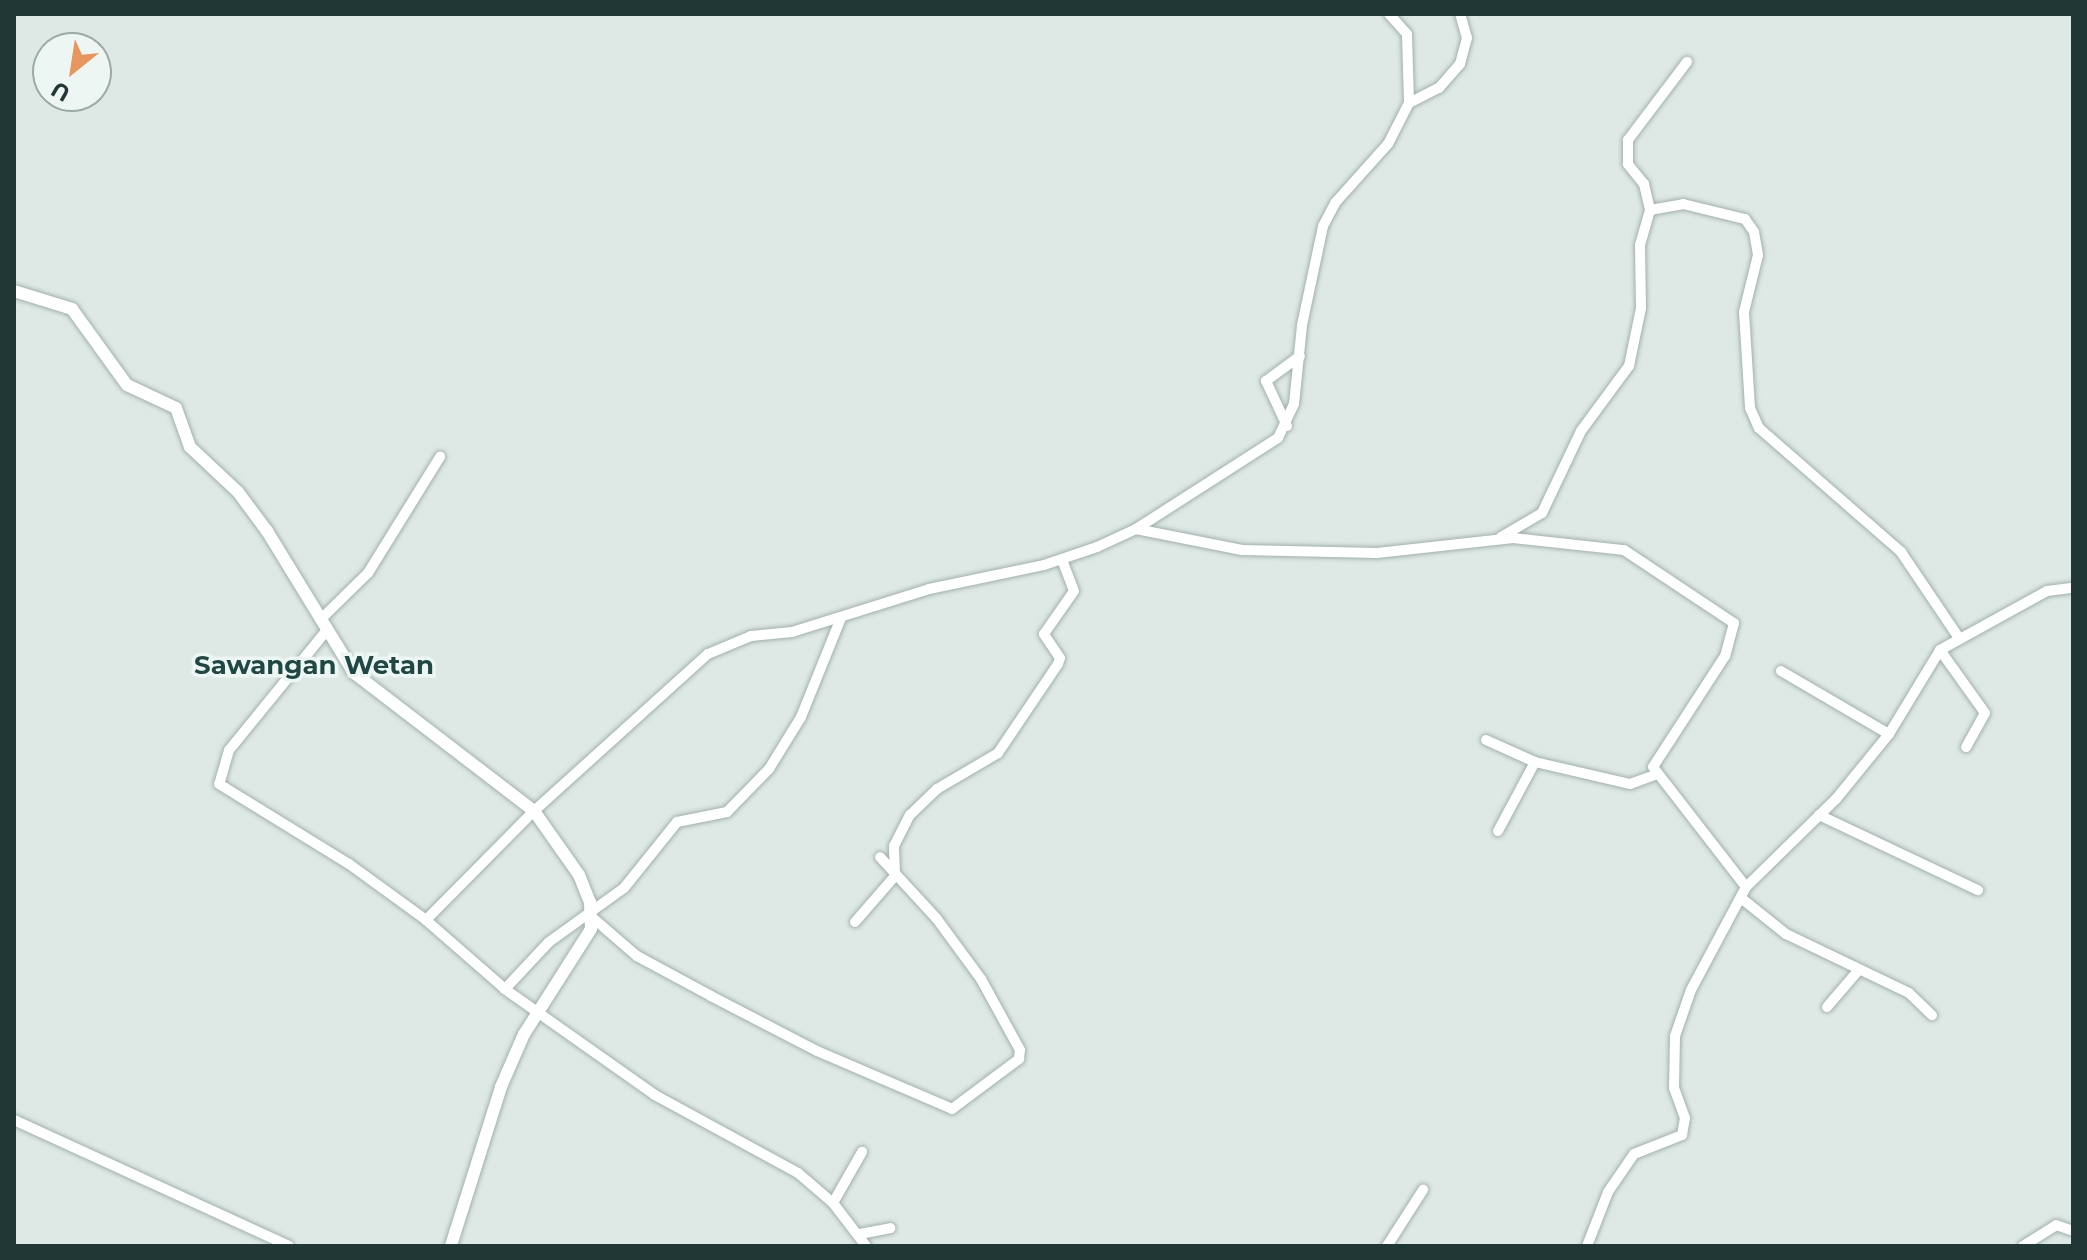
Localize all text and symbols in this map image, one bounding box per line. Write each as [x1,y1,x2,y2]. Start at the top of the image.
north arrow [32,32,112,112]
text: U [46,75,75,108]
district label: Sawangan Wetan [194,650,434,682]

